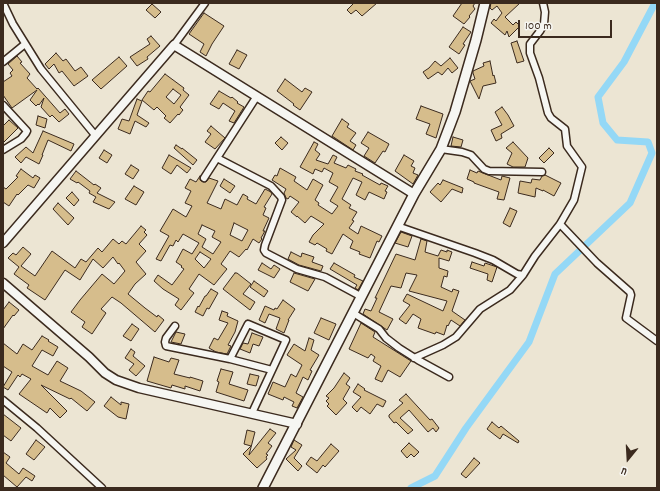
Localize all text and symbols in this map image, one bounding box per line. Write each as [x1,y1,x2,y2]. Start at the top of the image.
scale bar [520,12,614,38]
text: 100 m [525,18,552,35]
north arrow [608,439,648,479]
text: U [619,462,629,479]

